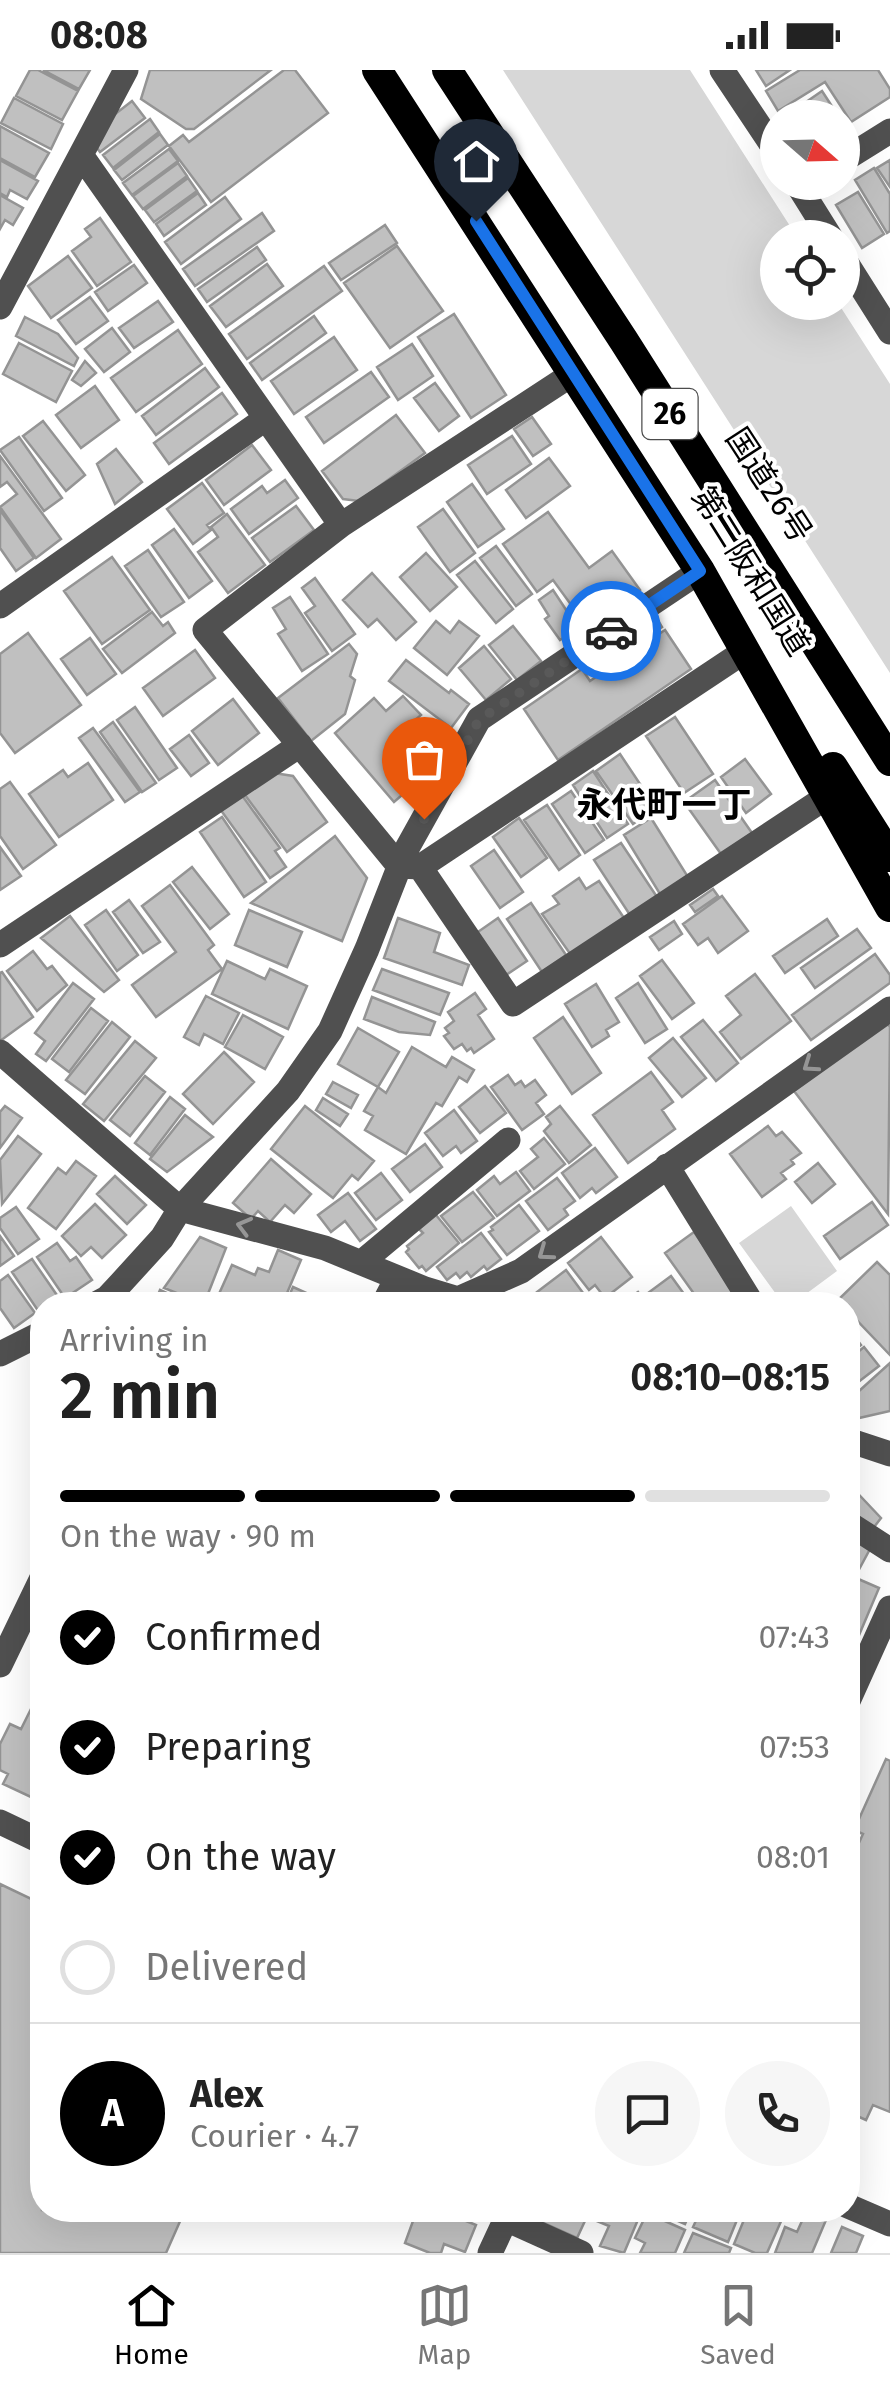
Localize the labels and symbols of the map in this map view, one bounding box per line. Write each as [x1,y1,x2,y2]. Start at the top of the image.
north arrow [760,100,860,200]
pin [434,119,519,222]
road number: 26 [642,389,698,439]
street label: 国道26号 [718,421,820,549]
street label: 第二阪和国道 [684,480,818,662]
courier [561,581,661,681]
pin [382,717,467,820]
district label: 永代町一丁 [576,784,752,826]
one-way arrow [803,1053,822,1071]
one-way arrow [236,1217,253,1238]
one-way arrow [538,1242,556,1259]

